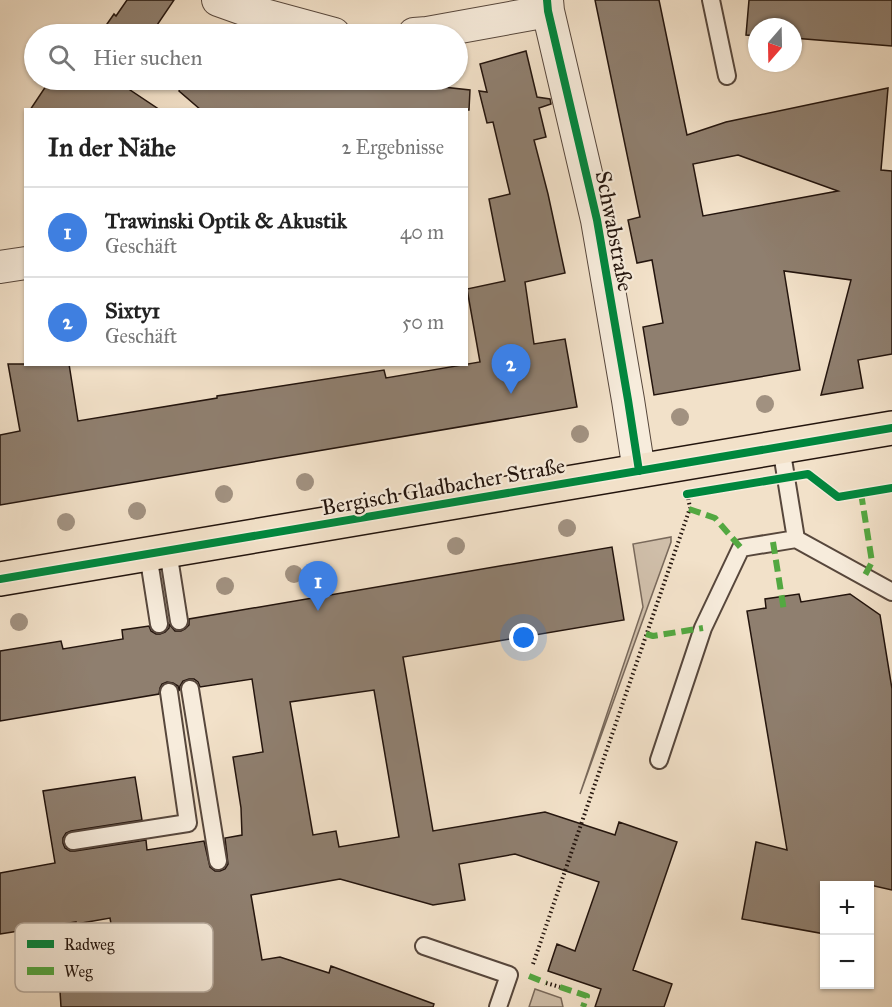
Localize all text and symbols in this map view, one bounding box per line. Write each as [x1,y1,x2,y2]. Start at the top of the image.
north arrow [748,18,802,72]
search box [24,24,468,90]
icon: search [45,41,78,74]
text: Hier suchen [93,44,202,71]
text: In der Nähe [48,131,176,163]
text: 2 Ergebnisse [341,135,444,159]
street label: Schwabstraße [590,169,639,294]
text: Trawinski Optik & Akustik [105,207,347,234]
text: 1 [64,220,71,244]
text: 40 m [400,220,444,244]
text: Geschäft [105,234,177,258]
text: Sixty1 [105,297,160,324]
text: 2 [63,310,72,334]
text: 50 m [402,310,444,334]
text: Geschäft [105,324,177,348]
pin: 2 [492,344,530,394]
street label: Bergisch Gladbacher Straße [319,452,567,521]
pin: 1 [298,562,338,611]
your location [509,623,538,652]
map controls [820,881,874,989]
button: + [820,881,874,935]
legend [15,923,213,992]
text: Radweg [64,935,115,955]
button: − [820,935,874,989]
text: Weg [64,962,93,982]

